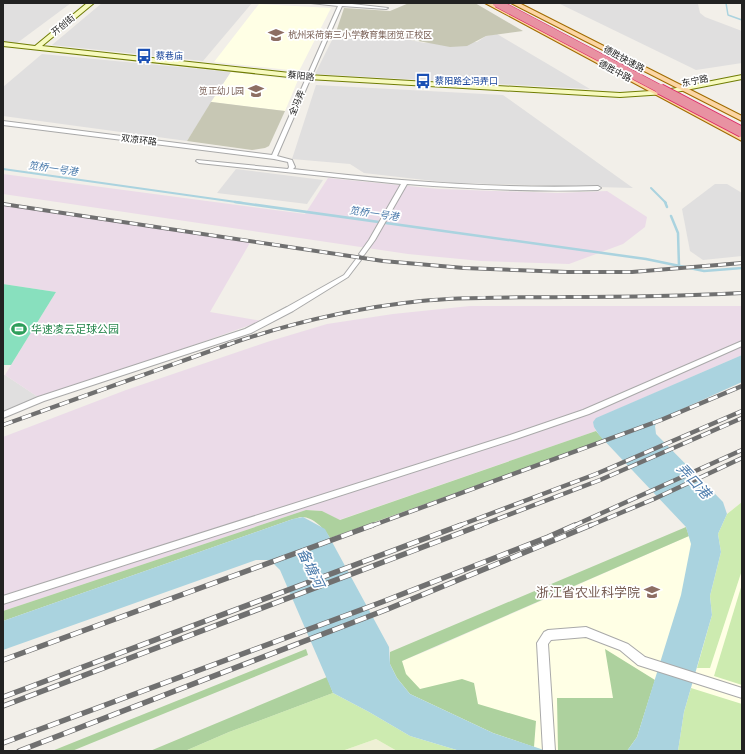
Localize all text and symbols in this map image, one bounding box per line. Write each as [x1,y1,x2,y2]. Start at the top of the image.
street label: 开创街 [49,12,77,37]
school or university icon: 杭州采荷第三小学教育集团笕正校区 [267,26,285,44]
place label: 杭州采荷第三小学教育集团笕正校区 [288,29,432,40]
street label: 德胜快速路 [602,43,647,74]
bus stop icon: 蔡巷庙 [135,47,153,65]
place label: 蔡巷庙 [156,50,183,61]
street label: 德胜中路 [597,57,634,84]
street label: 蔡阳路 [287,69,315,82]
bus stop icon: 蔡阳路全冯弄口 [414,72,432,90]
street label: 东宁路 [681,73,709,88]
place label: 蔡阳路全冯弄口 [435,75,498,86]
school or university icon: 笕正幼儿园 [247,82,265,100]
place label: 笕正幼儿园 [199,85,244,96]
street label: 全冯弄 [286,88,307,117]
street label: 双凉环路 [121,132,158,147]
water label: 笕桥一号港 [27,159,81,178]
water label: 笕桥一号港 [348,204,402,223]
sports icon: 华速凌云足球公园 [10,320,28,338]
place label: 华速凌云足球公园 [31,323,119,335]
water label: 弄口港 [674,460,716,503]
water label: 备塘河 [295,546,329,593]
school or university icon: 浙江省农业科学院 [643,583,661,601]
place label: 浙江省农业科学院 [536,585,640,600]

